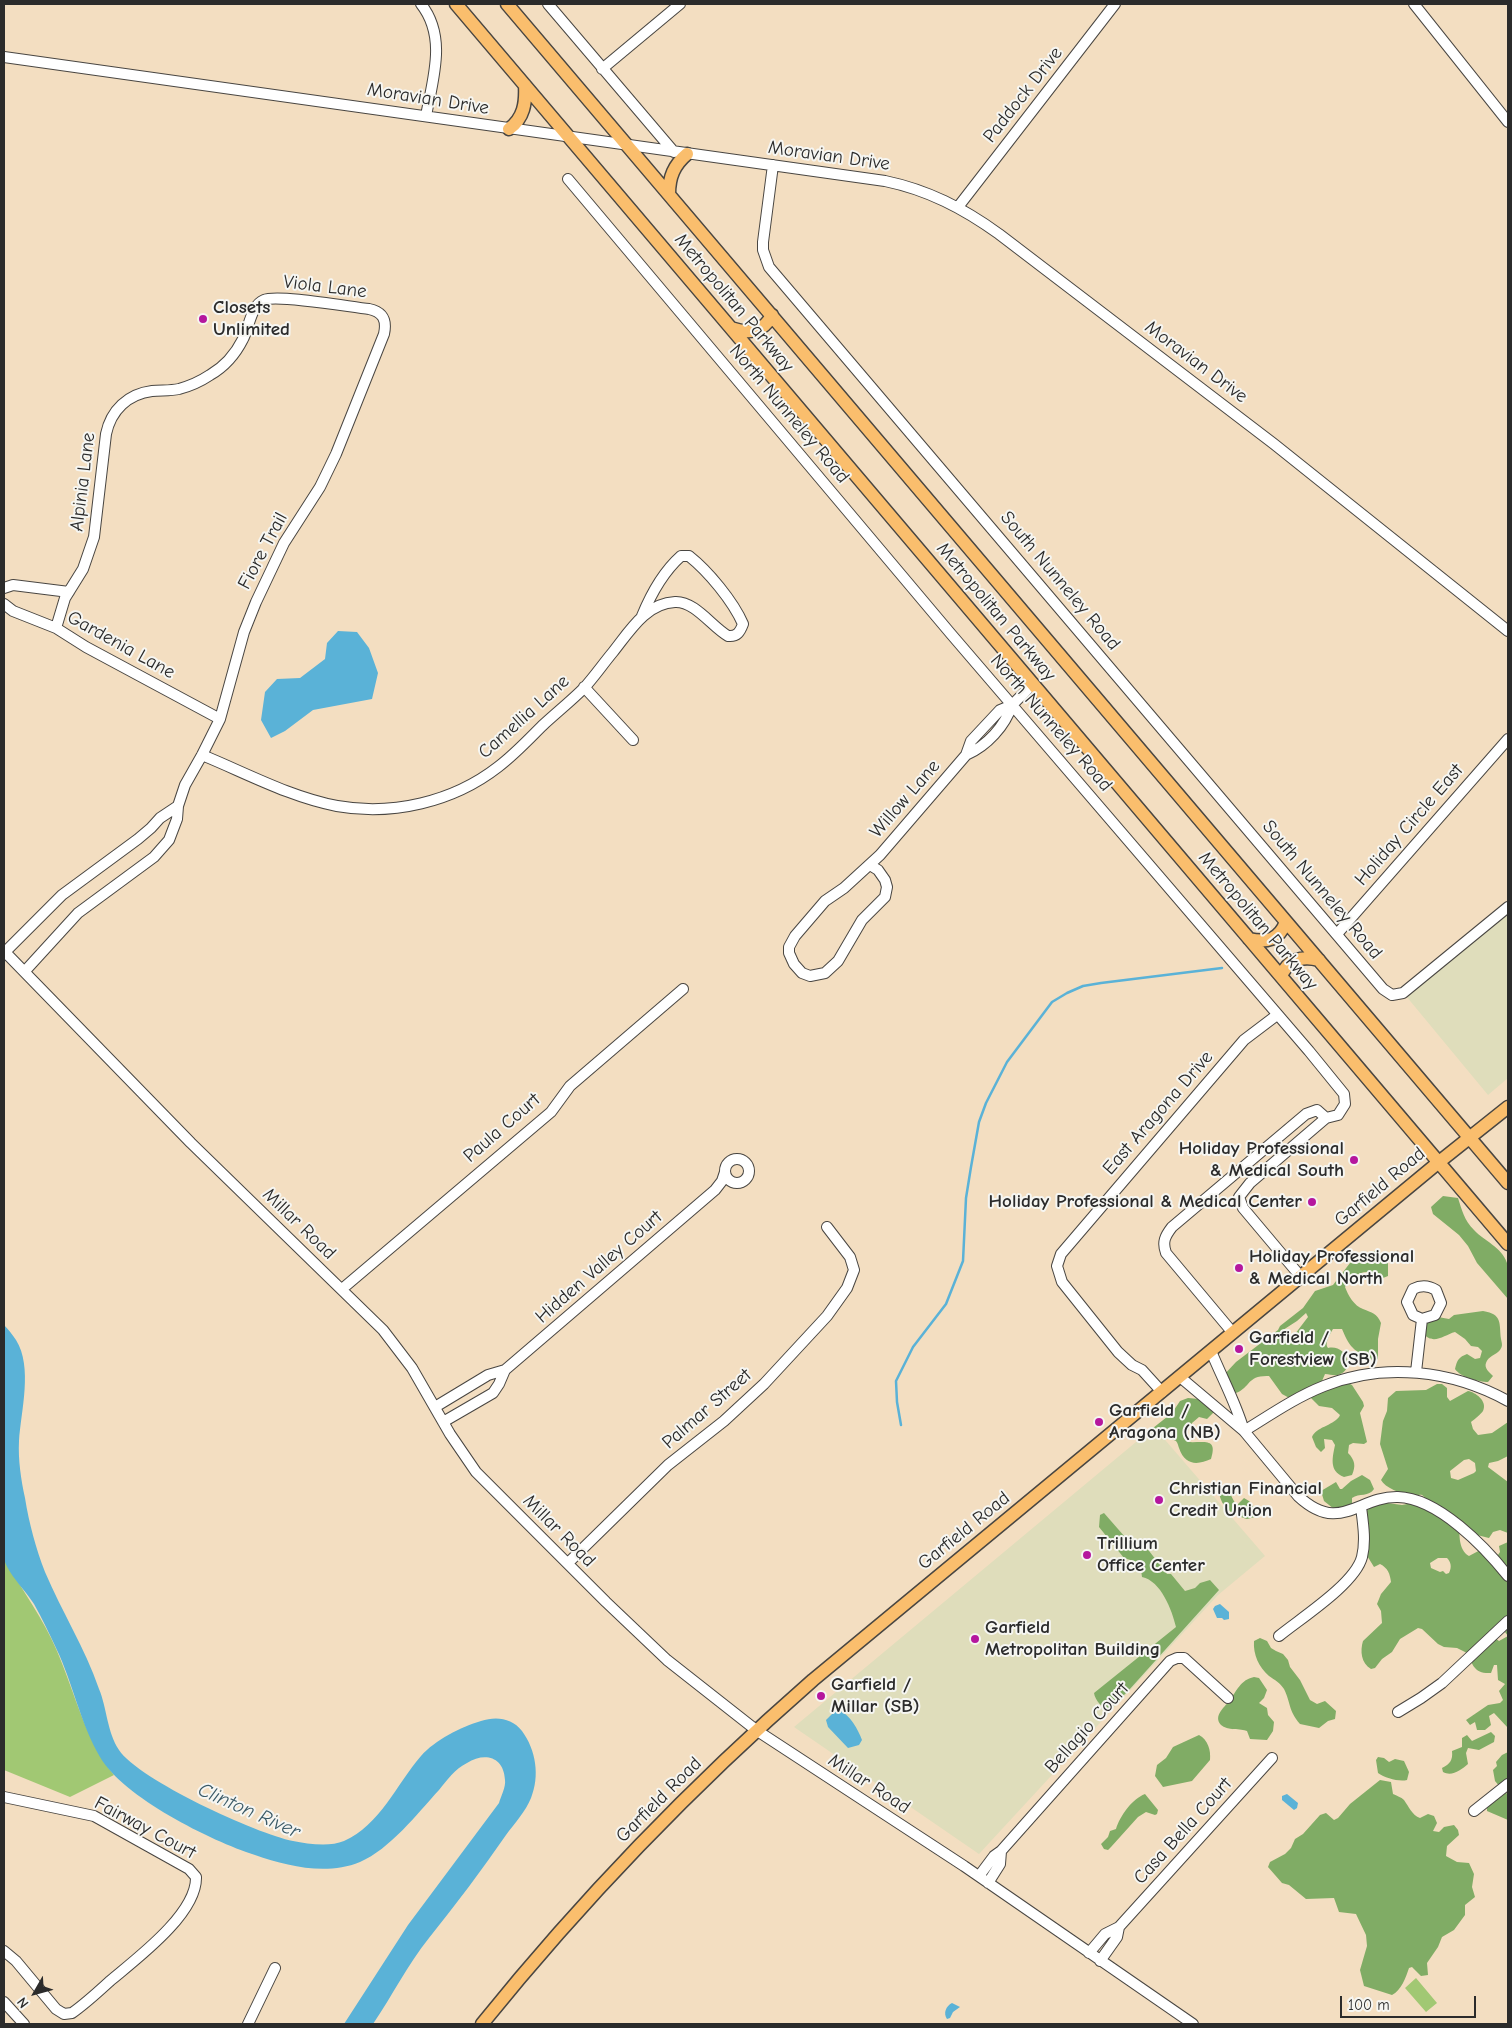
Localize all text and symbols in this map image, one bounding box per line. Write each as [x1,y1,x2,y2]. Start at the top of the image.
street label: Paddock Drive [978,43,1068,147]
street label: Moravian Drive [366,78,490,120]
street label: Moravian Drive [767,136,891,176]
street label: Metropolitan Parkway [669,229,799,377]
street label: Viola Lane [282,271,368,303]
place label: Closets Unlimited [213,297,290,341]
marker: Closets Unlimited [197,313,209,325]
street label: Moravian Drive [1140,316,1252,408]
street label: North Nunneley Road [724,340,854,488]
street label: Alpinia Lane [66,431,100,533]
street label: South Nunneley Road [995,507,1125,655]
street label: Fiore Trail [233,509,293,593]
street label: Metropolitan Parkway [931,538,1061,686]
street label: Gardenia Lane [63,606,179,684]
street label: North Nunneley Road [985,650,1117,796]
street label: Camellia Lane [474,670,574,764]
street label: Willow Lane [865,755,945,843]
street label: Holiday Circle East [1350,760,1468,890]
street label: South Nunneley Road [1257,816,1387,964]
street label: Metropolitan Parkway [1193,847,1323,995]
street label: East Aragona Drive [1098,1046,1218,1180]
street label: Paula Court [459,1089,545,1167]
place label: Holiday Professional & Medical South [1179,1138,1344,1182]
street label: Garfield Road [1330,1142,1430,1232]
marker: Holiday Professional & Medical South [1348,1154,1360,1166]
street label: Millar Road [258,1183,340,1265]
place label: Holiday Professional & Medical Center [989,1191,1302,1213]
marker: Holiday Professional & Medical Center [1306,1196,1318,1208]
street label: Hidden Valley Court [531,1206,667,1328]
place label: Holiday Professional & Medical North [1249,1246,1414,1290]
marker: Holiday Professional & Medical North [1233,1262,1245,1274]
place label: Garfield / Forestview (SB) [1249,1327,1377,1371]
marker: Garfield / Forestview (SB) [1233,1343,1245,1355]
street label: Palmar Street [658,1364,756,1454]
place label: Garfield / Aragona (NB) [1109,1400,1221,1444]
marker: Garfield / Aragona (NB) [1093,1416,1105,1428]
place label: Christian Financial Credit Union [1169,1478,1322,1522]
street label: Garfield Road [913,1487,1015,1575]
street label: Millar Road [518,1490,600,1572]
marker: Christian Financial Credit Union [1153,1494,1165,1506]
place label: Trillium Office Center [1097,1533,1205,1577]
marker: Trillium Office Center [1081,1549,1093,1561]
place label: Garfield Metropolitan Building [985,1617,1160,1661]
marker: Garfield Metropolitan Building [969,1633,981,1645]
place label: Garfield / Millar (SB) [831,1674,920,1718]
street label: Bellagio Court [1040,1678,1134,1778]
marker: Garfield / Millar (SB) [815,1690,827,1702]
street label: Millar Road [824,1749,914,1819]
street label: Garfield Road [611,1752,707,1848]
street label: Casa Bella Court [1129,1773,1237,1889]
water label: Clinton River [194,1778,304,1844]
street label: Fairway Court [90,1792,200,1864]
north arrow [10,1968,60,2018]
scale bar [1342,1986,1478,2018]
text: N [13,1994,32,2011]
text: 100 m [1348,1996,1390,2014]

